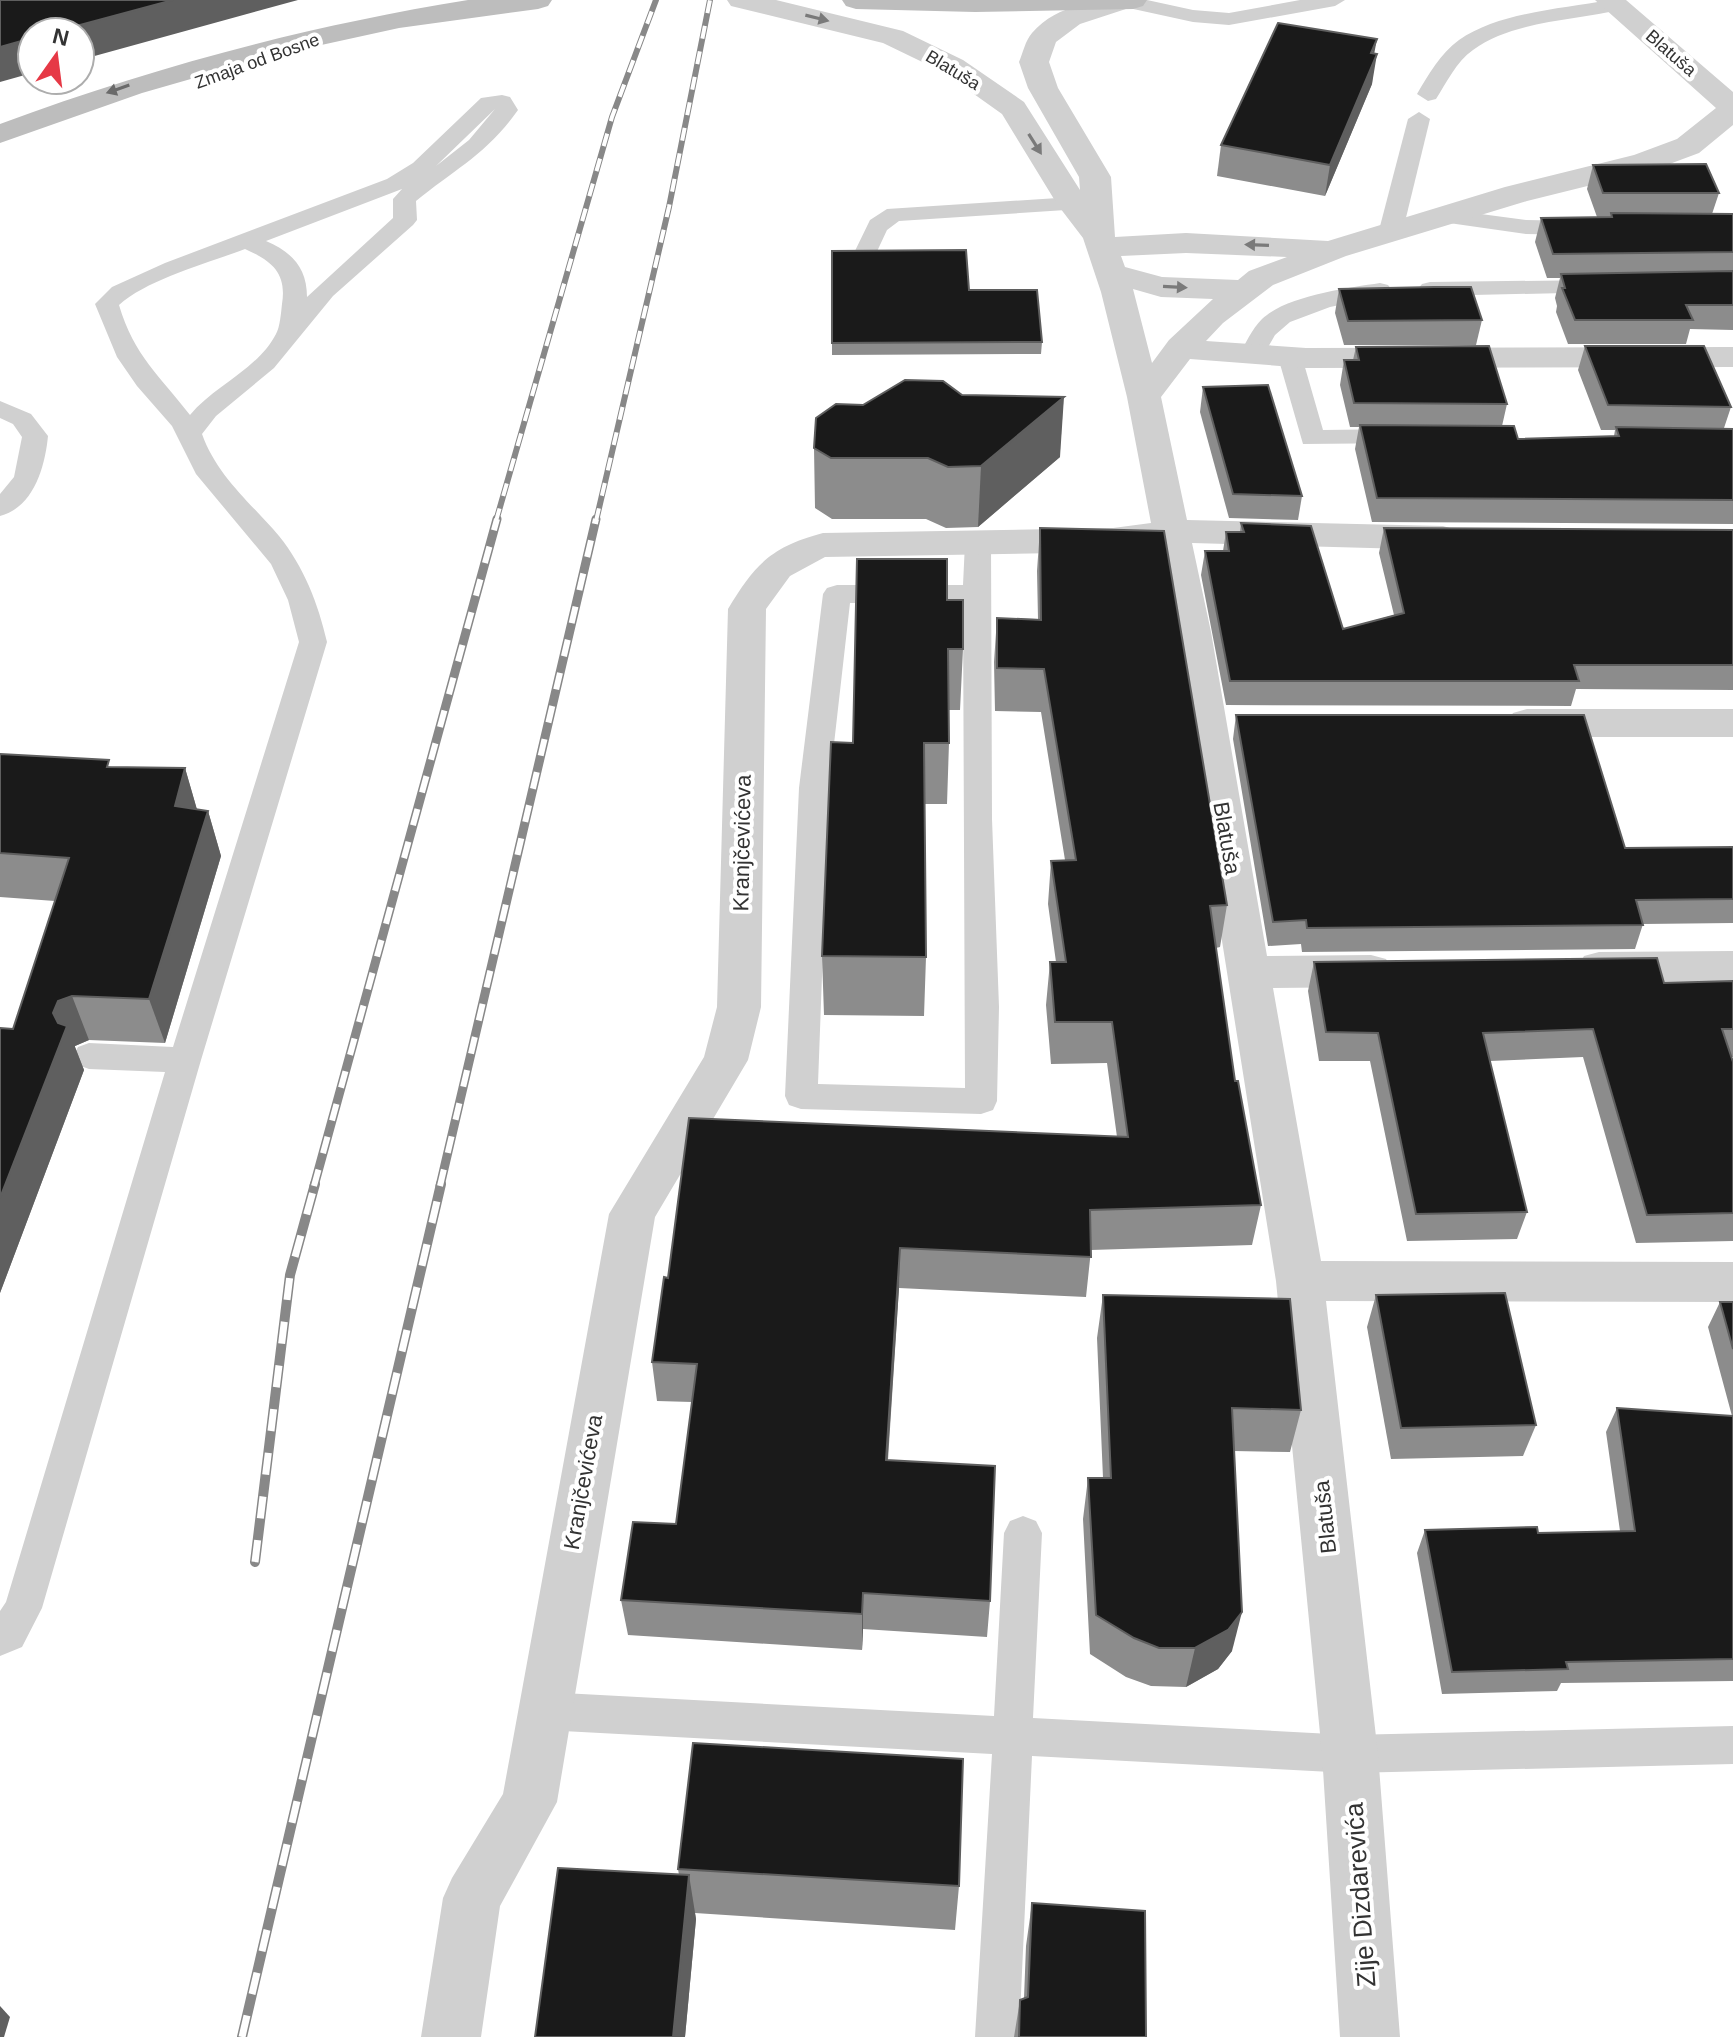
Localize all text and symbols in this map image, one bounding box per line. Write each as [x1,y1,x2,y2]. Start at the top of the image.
one-way arrow [805,13,830,25]
north arrow [16,16,96,96]
text: N [50,23,71,51]
street label: Blatuša [1642,26,1701,81]
street label: Zmaja od Bosne [192,29,322,93]
street label: Blatuša [922,46,985,95]
one-way arrow [106,84,130,96]
one-way arrow [1028,133,1043,154]
one-way arrow [1244,239,1269,252]
one-way arrow [1163,281,1188,294]
street label: Kranjčevićeva [728,774,756,912]
street label: Blatuša [1208,800,1246,877]
street label: Kranjčevićeva [559,1412,607,1552]
street label: Blatuša [1309,1478,1341,1555]
street label: Zije Dizdarevića [1339,1801,1381,1988]

